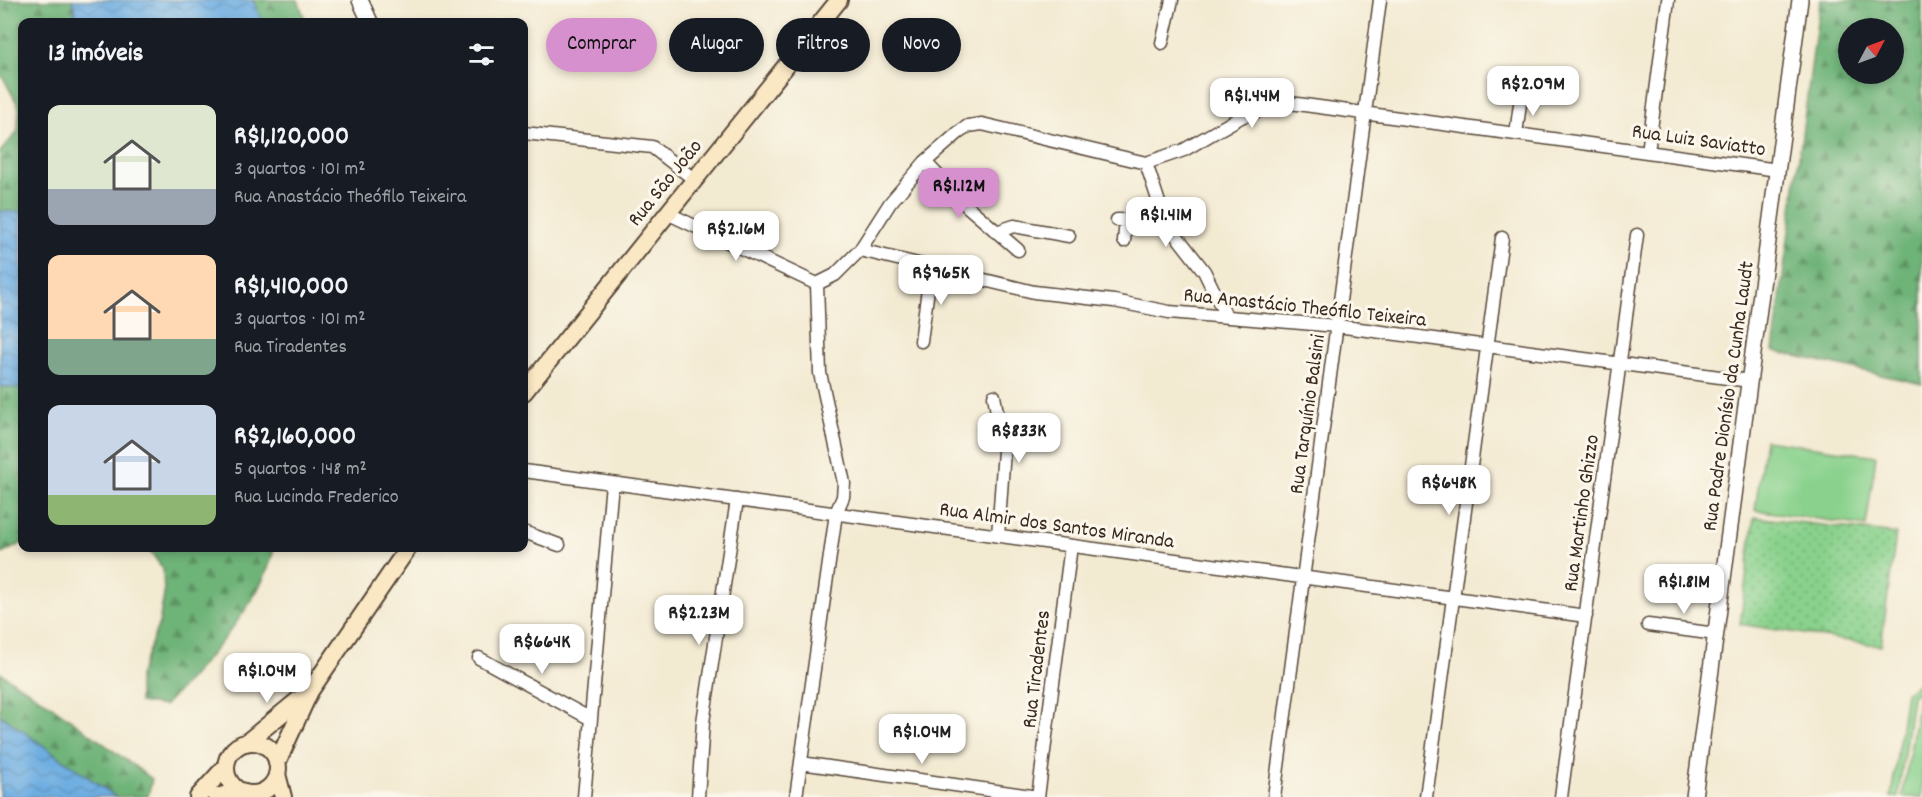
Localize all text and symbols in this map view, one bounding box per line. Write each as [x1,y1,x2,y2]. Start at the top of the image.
chip: Comprar [546,18,657,72]
chip: Alugar [669,18,764,72]
chip: Filtros [776,18,870,72]
chip: Novo [882,18,961,72]
north arrow [1838,18,1904,84]
map controls [1838,18,1904,84]
text: 13 imóveis [48,36,143,73]
icon: filters [465,38,498,71]
pin: R$2.09M [1478,66,1588,117]
text: R$2.09M [1501,71,1565,99]
pin: R$1.44M [1197,78,1307,129]
text: R$1.44M [1224,83,1280,111]
street label: Rua Luiz Saviatto [1630,118,1767,166]
text: R$1,120,000 [234,119,349,156]
icon: home [96,129,168,201]
street label: Rua São João [622,134,711,234]
text: 3 quartos · 101 m² [234,156,365,184]
pin: R$1.12M [904,168,1014,219]
text: R$1.12M [933,173,985,201]
text: Rua Anastácio Theófilo Teixeira [234,184,466,212]
pin: R$1.41M [1111,197,1221,248]
text: R$1.41M [1140,202,1192,230]
pin: R$2.16M [681,211,791,262]
text: R$2.16M [707,216,765,244]
pin: R$965K [892,255,990,306]
street label: Rua Padre Dionísio da Cunha Laudt [1696,259,1764,533]
text: R$965K [912,260,970,288]
text: R$1,410,000 [234,269,349,306]
icon: home [96,279,168,351]
street label: Rua Anastácio Theófilo Teixeira [1182,281,1429,337]
text: 3 quartos · 101 m² [234,306,365,334]
street label: Rua Tarquínio Balsini [1283,332,1335,496]
text: Rua Tiradentes [234,334,347,362]
pin: R$833K [970,413,1068,464]
text: R$833K [992,418,1046,446]
text: R$2,160,000 [234,419,356,456]
icon: home [96,429,168,501]
street label: Rua Martinho Ghizzo [1557,433,1609,594]
text: 5 quartos · 148 m² [234,456,367,484]
pin: R$648K [1400,465,1498,516]
text: R$648K [1421,470,1477,498]
text: Rua Lucinda Frederico [234,484,399,512]
street label: Rua Almir dos Santos Miranda [937,496,1177,558]
pin: R$1.81M [1629,564,1739,615]
text: R$1.81M [1658,569,1710,597]
pin: R$2.23M [644,595,754,646]
text: R$2.23M [668,600,730,628]
street label: Rua Tiradentes [1016,609,1060,730]
pin: R$664K [493,624,591,675]
text: R$664K [513,629,571,657]
pin: R$1.04M [212,653,322,704]
text: R$1.04M [238,658,296,686]
pin: R$1.04M [867,714,977,765]
text: R$1.04M [893,719,951,747]

